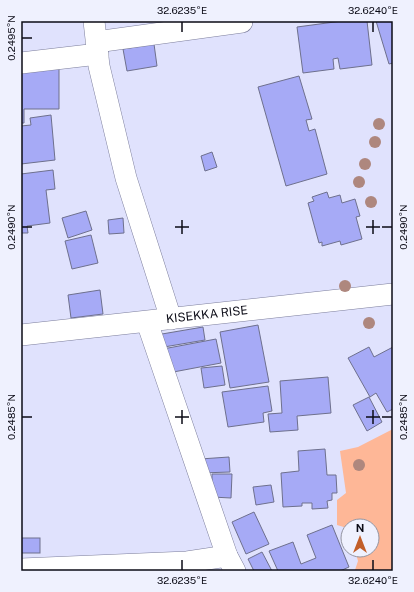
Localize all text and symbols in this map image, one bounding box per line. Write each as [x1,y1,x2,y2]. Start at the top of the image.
text: 32.6235°E [157,4,207,16]
text: 32.6240°E [348,4,398,16]
text: 0.2495°N [5,15,17,61]
text: 0.2490°N [5,204,17,250]
text: 0.2490°N [397,204,409,250]
street label: KISEKKA RISE [165,303,248,326]
text: 0.2485°N [5,394,17,440]
text: 0.2485°N [397,394,409,440]
north arrow [340,518,380,558]
text: N [356,522,364,534]
text: 32.6235°E [157,574,207,586]
text: 32.6240°E [348,574,398,586]

